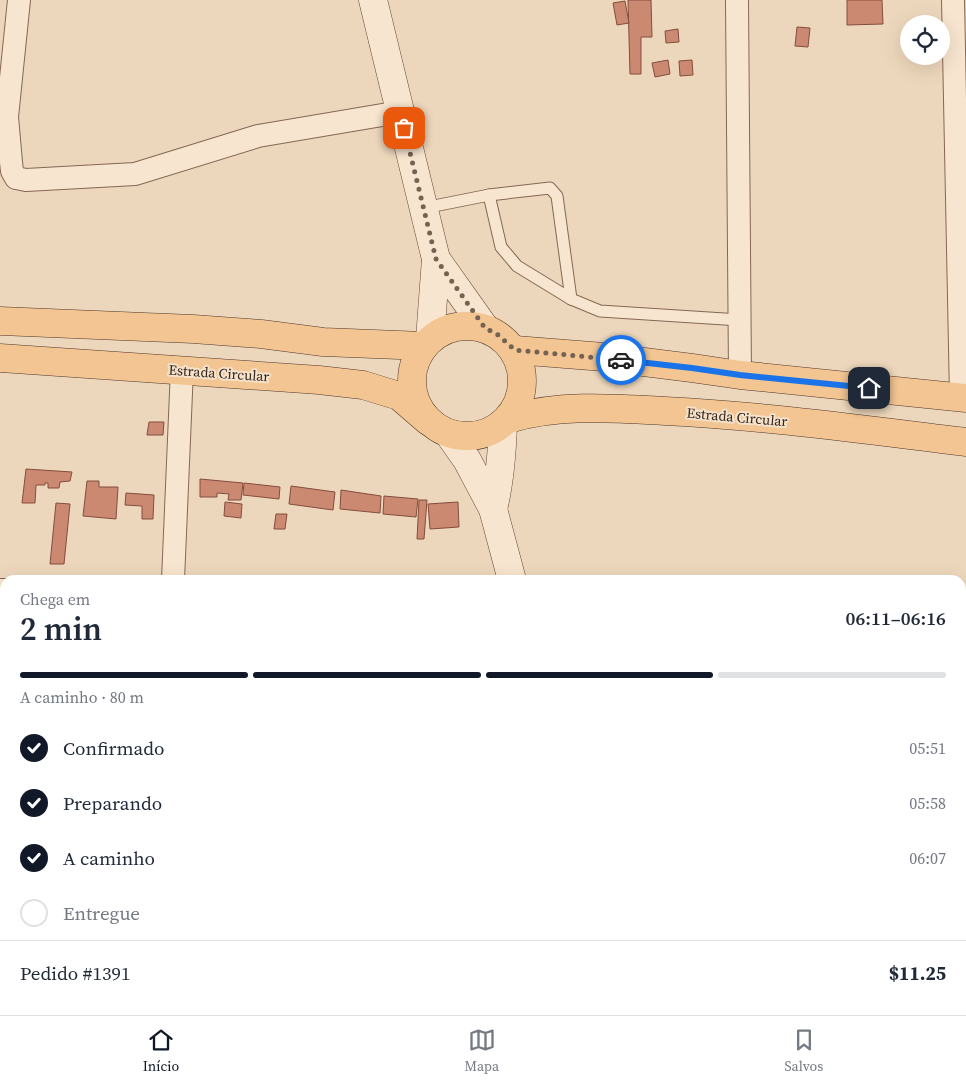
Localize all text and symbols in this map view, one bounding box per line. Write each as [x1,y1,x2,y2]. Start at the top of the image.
map controls [900,15,950,65]
button: locate [900,15,950,65]
pin [383,107,425,149]
icon: bag [390,114,418,142]
courier [596,335,646,385]
icon: car [607,346,635,374]
street label: Estrada Circular [168,360,270,387]
pin [848,367,890,409]
icon: home [855,374,883,402]
street label: Estrada Circular [686,403,788,431]
text: Chega em [20,588,90,610]
text: 06:11–06:16 [846,605,946,631]
text: 2 min [20,607,102,651]
text: A caminho · 80 m [20,686,144,708]
icon: check [20,734,48,762]
text: Confirmado [63,735,165,761]
text: 05:51 [909,737,946,759]
icon: check [20,789,48,817]
text: Preparando [63,790,162,816]
text: 05:58 [909,792,946,814]
icon: check [20,844,48,872]
text: A caminho [63,845,155,871]
text: 06:07 [909,847,946,869]
text: Entregue [63,900,140,926]
text: Pedido #1391 [20,960,131,986]
text: $11.25 [889,960,946,986]
tab: Início [143,1026,179,1076]
tab: Mapa [465,1026,499,1076]
tab: Salvos [784,1026,823,1076]

